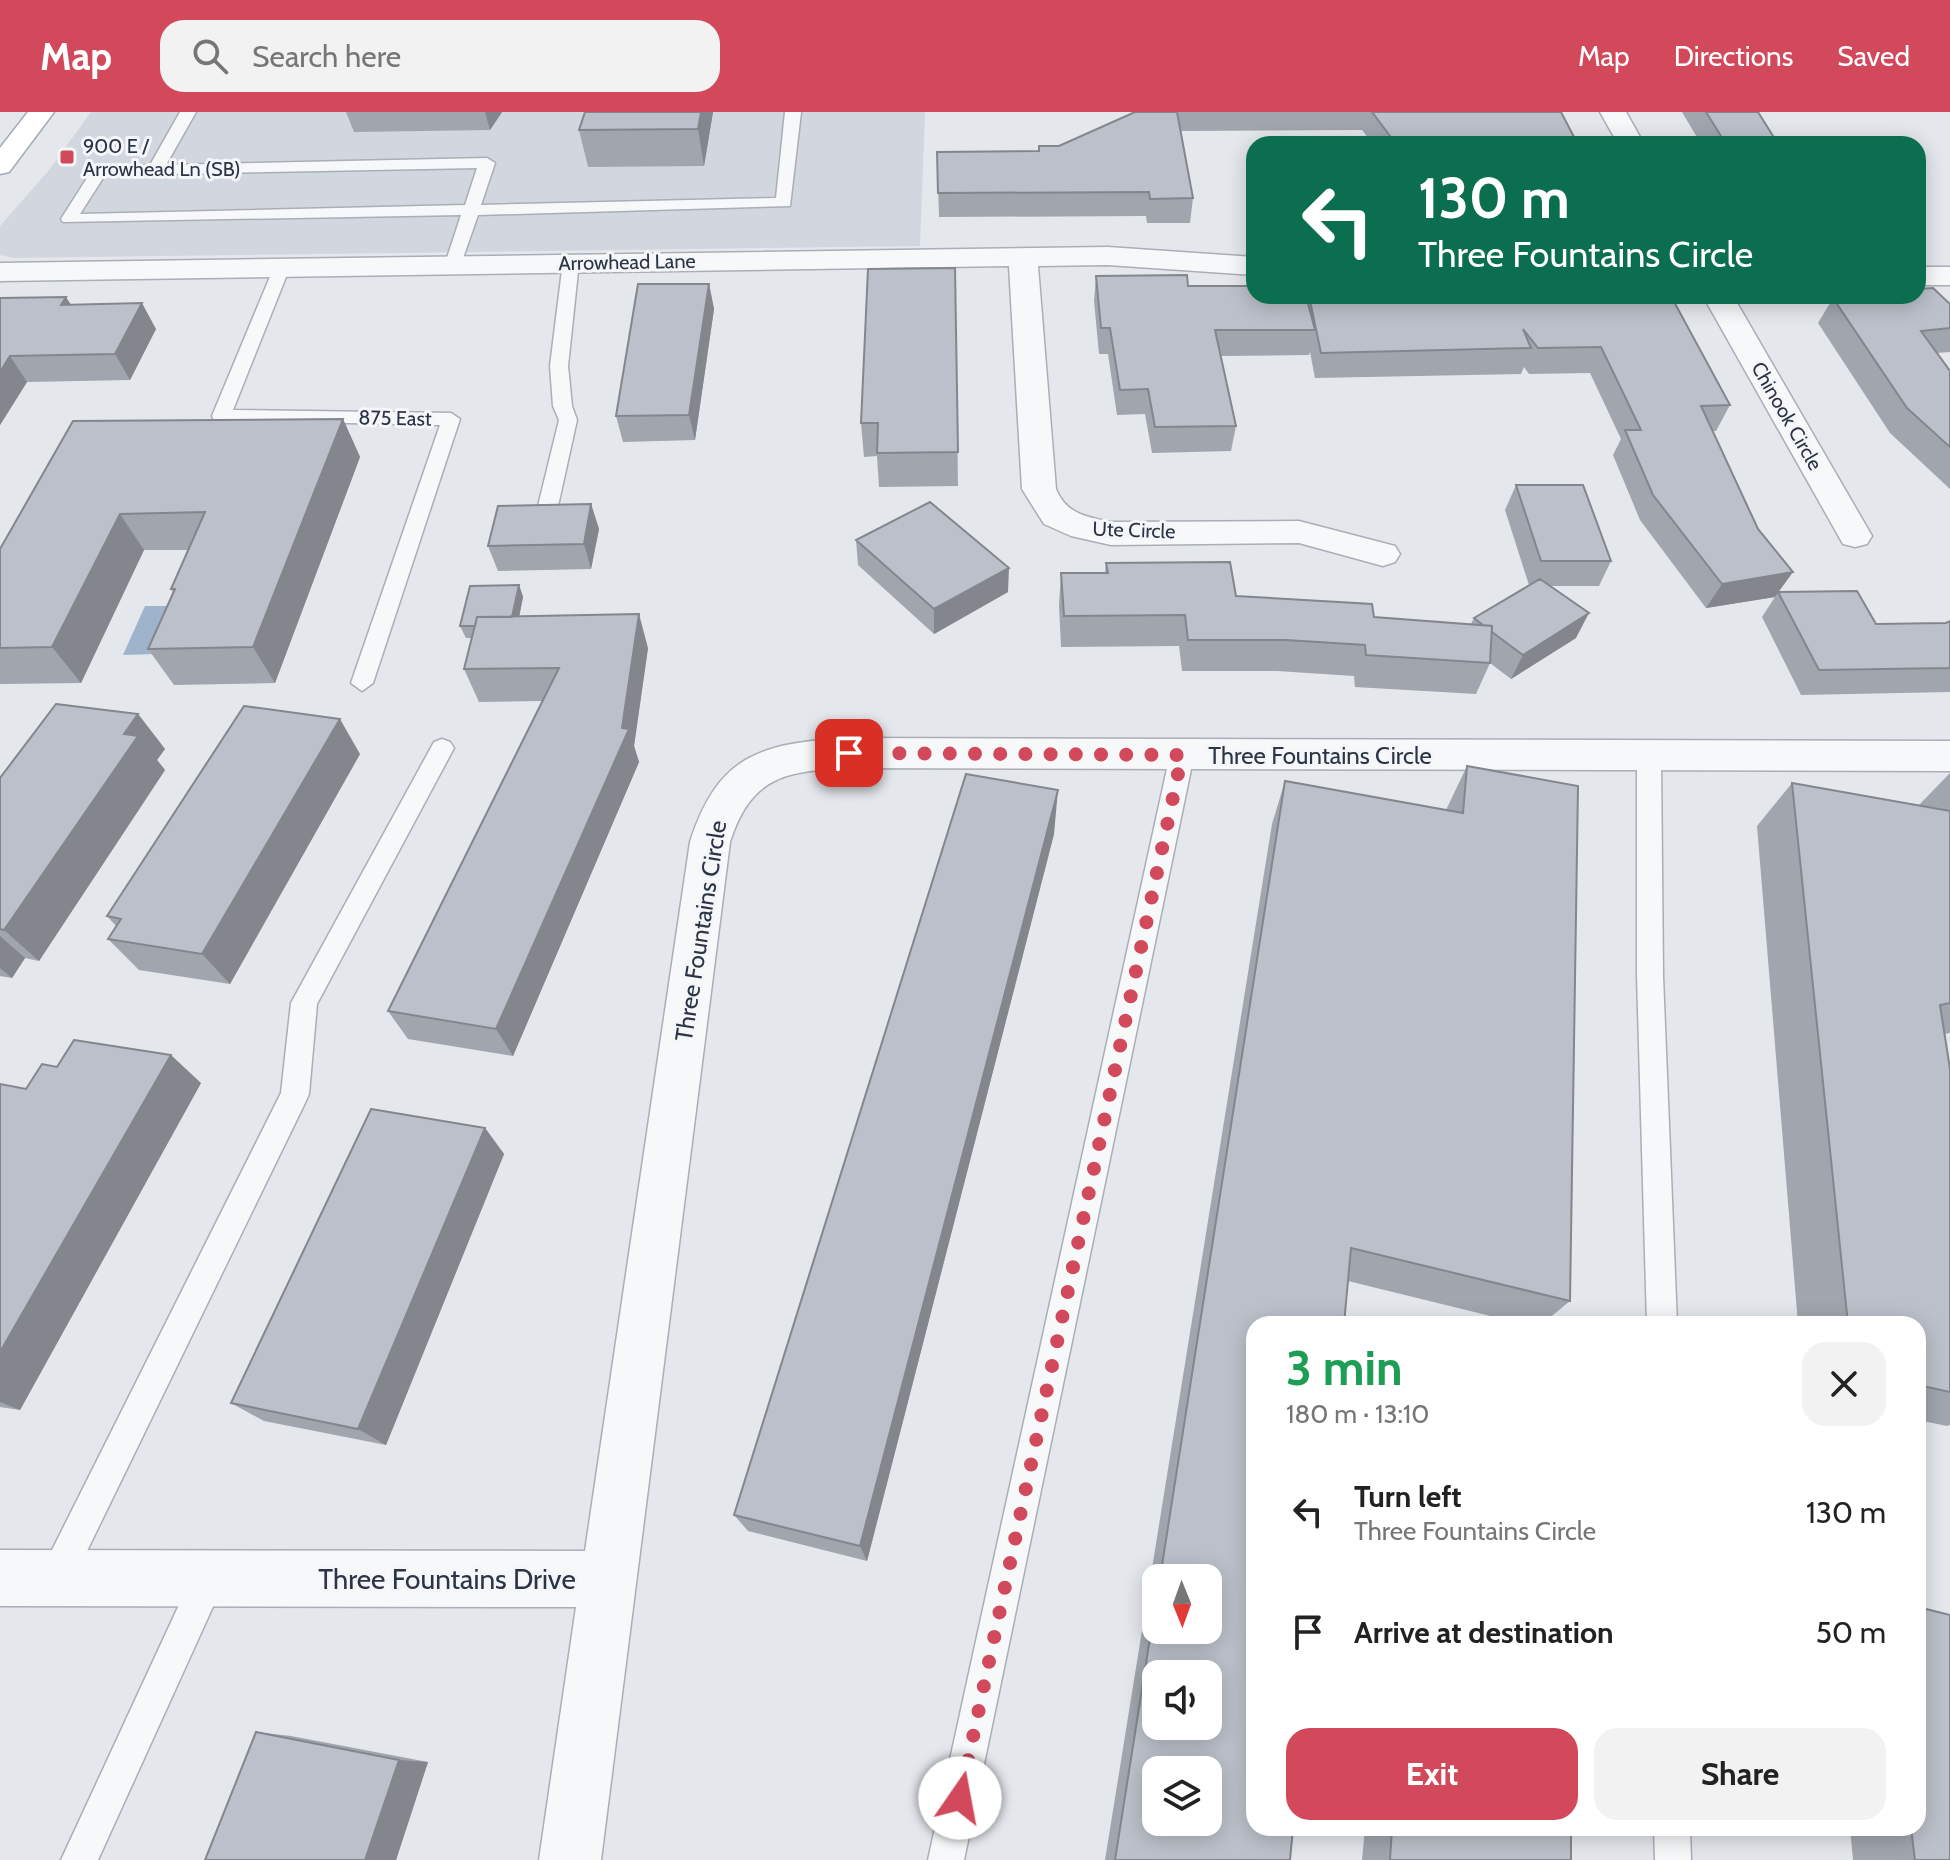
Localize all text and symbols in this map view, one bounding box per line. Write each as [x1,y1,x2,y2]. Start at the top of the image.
search box [160,20,720,92]
text: Map [40,33,112,80]
icon: search [188,34,232,78]
text: Search here [252,38,401,75]
text: Map [1578,39,1630,73]
text: Directions [1674,39,1793,73]
text: Saved [1837,39,1910,73]
place label: 900 E / Arrowhead Ln (SB) [83,134,241,181]
marker: 900 E / Arrowhead Ln (SB) [58,148,76,166]
text: 130 m [1418,164,1570,232]
icon: left [1286,168,1390,272]
text: Three Fountains Circle [1418,232,1753,276]
street label: Arrowhead Lane [558,249,696,275]
street label: Chinook Circle [1746,358,1828,474]
street label: 875 East [358,405,432,431]
street label: Ute Circle [1092,517,1176,543]
pin [815,719,883,787]
icon: arrive [827,731,871,775]
street label: Three Fountains Circle [1208,741,1432,770]
street label: Three Fountains Circle [669,818,732,1044]
text: 3 min [1286,1339,1402,1397]
button: close [1802,1342,1886,1426]
text: 180 m · 13:10 [1286,1398,1430,1430]
text: Turn left [1354,1478,1462,1515]
icon: left [1286,1490,1330,1534]
text: 130 m [1806,1494,1886,1531]
text: Three Fountains Circle [1354,1515,1596,1547]
street label: Three Fountains Drive [318,1562,576,1596]
north arrow [1142,1564,1222,1644]
map controls [1142,1564,1222,1836]
icon: arrive [1286,1610,1330,1654]
text: Arrive at destination [1354,1614,1614,1651]
text: 50 m [1816,1614,1886,1651]
button: sound [1142,1660,1222,1740]
button: Exit [1286,1728,1578,1820]
button: Share [1594,1728,1886,1820]
position arrow [918,1756,1002,1840]
button: layers [1142,1756,1222,1836]

